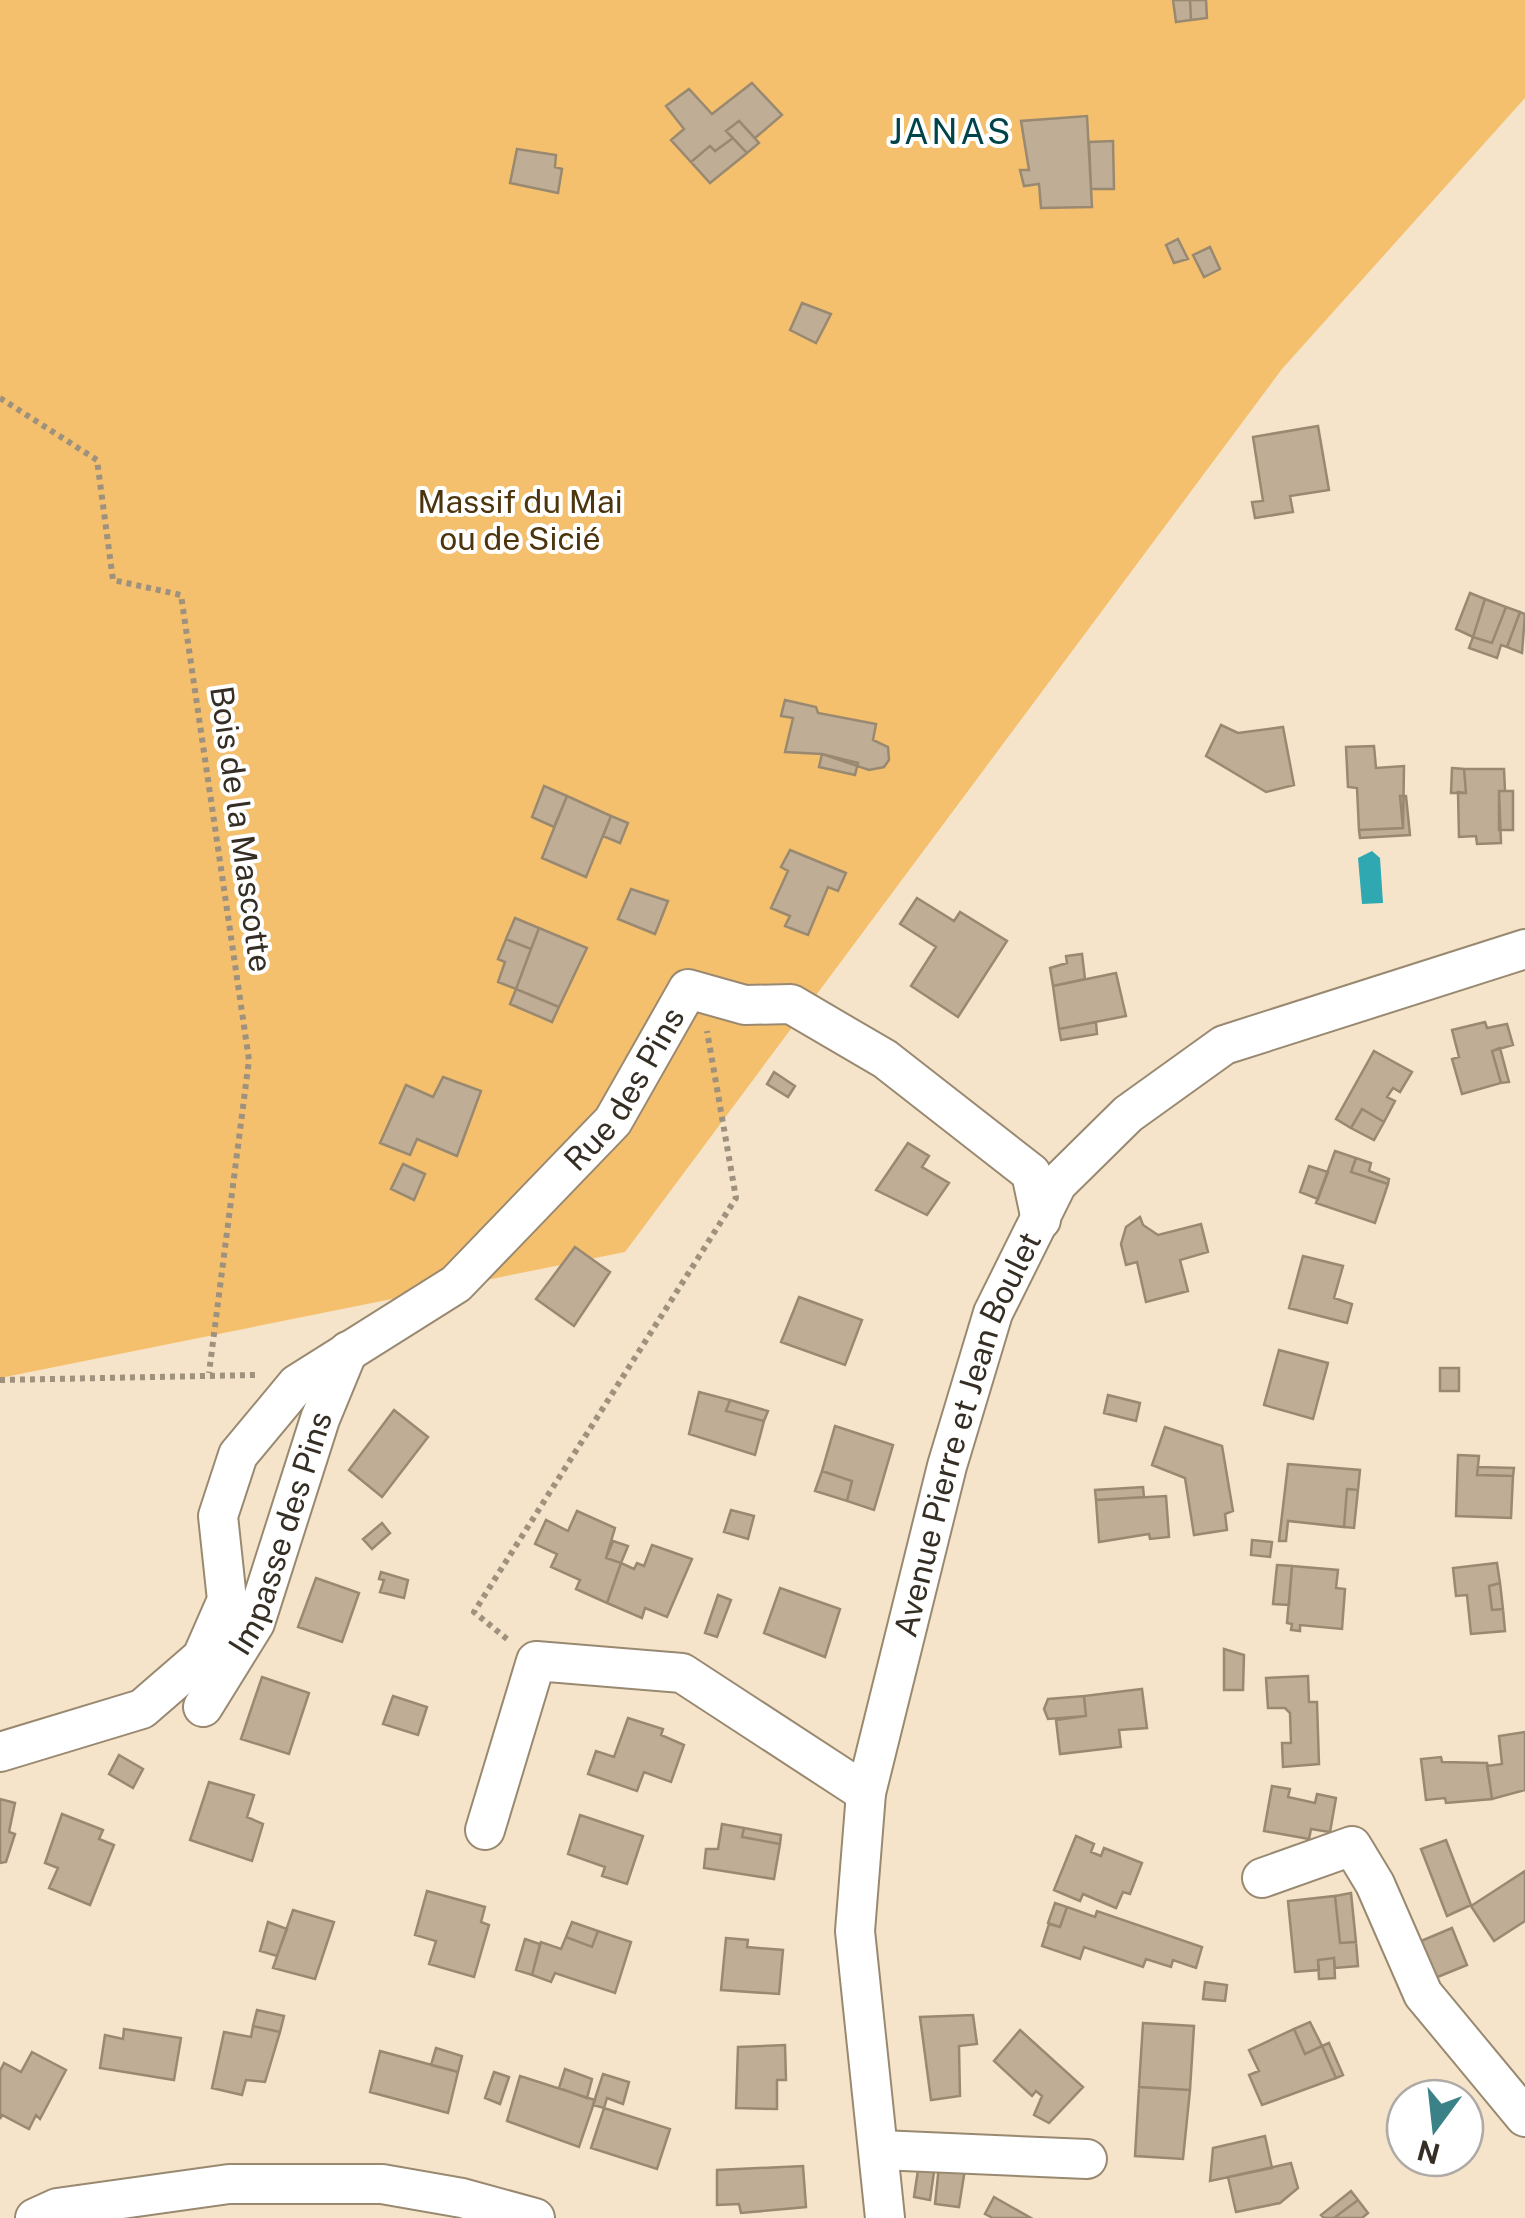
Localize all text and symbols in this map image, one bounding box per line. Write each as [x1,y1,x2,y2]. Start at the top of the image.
district label: JANAS [889,111,1013,152]
park label: Massif du Mai ou de Sicié [417,483,623,557]
street label: Bois de la Mascotte [203,684,280,974]
street label: Rue des Pins [556,1001,692,1178]
street label: Avenue Pierre et Jean Boulet [886,1226,1048,1641]
street label: Impasse des Pins [221,1407,339,1662]
north arrow [1385,2078,1485,2178]
text: N [1414,2134,1443,2171]

